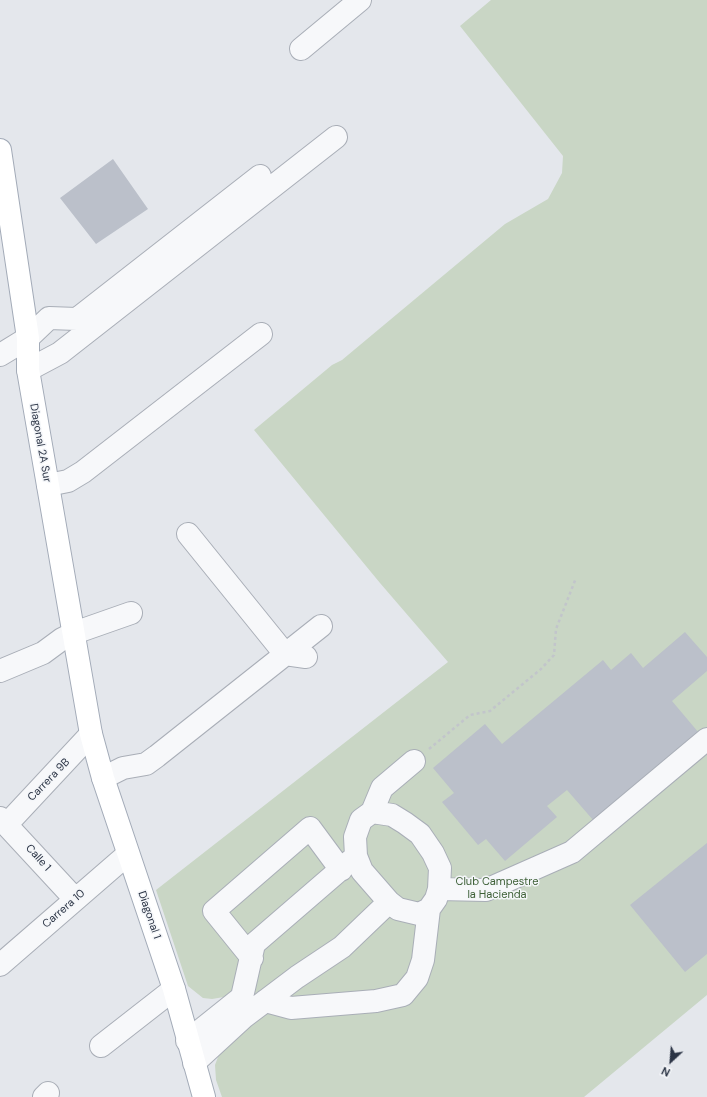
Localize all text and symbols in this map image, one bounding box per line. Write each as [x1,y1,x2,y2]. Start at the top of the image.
street label: Diagonal 2A Sur [27,403,53,483]
street label: Carrera 9B [25,756,73,804]
street label: Calle 1 [23,842,53,874]
park label: Club Campestre la Hacienda [456,875,538,901]
street label: Carrera 10 [40,887,88,931]
street label: Diagonal 1 [135,889,163,941]
north arrow [651,1041,691,1081]
text: N [659,1064,672,1080]

